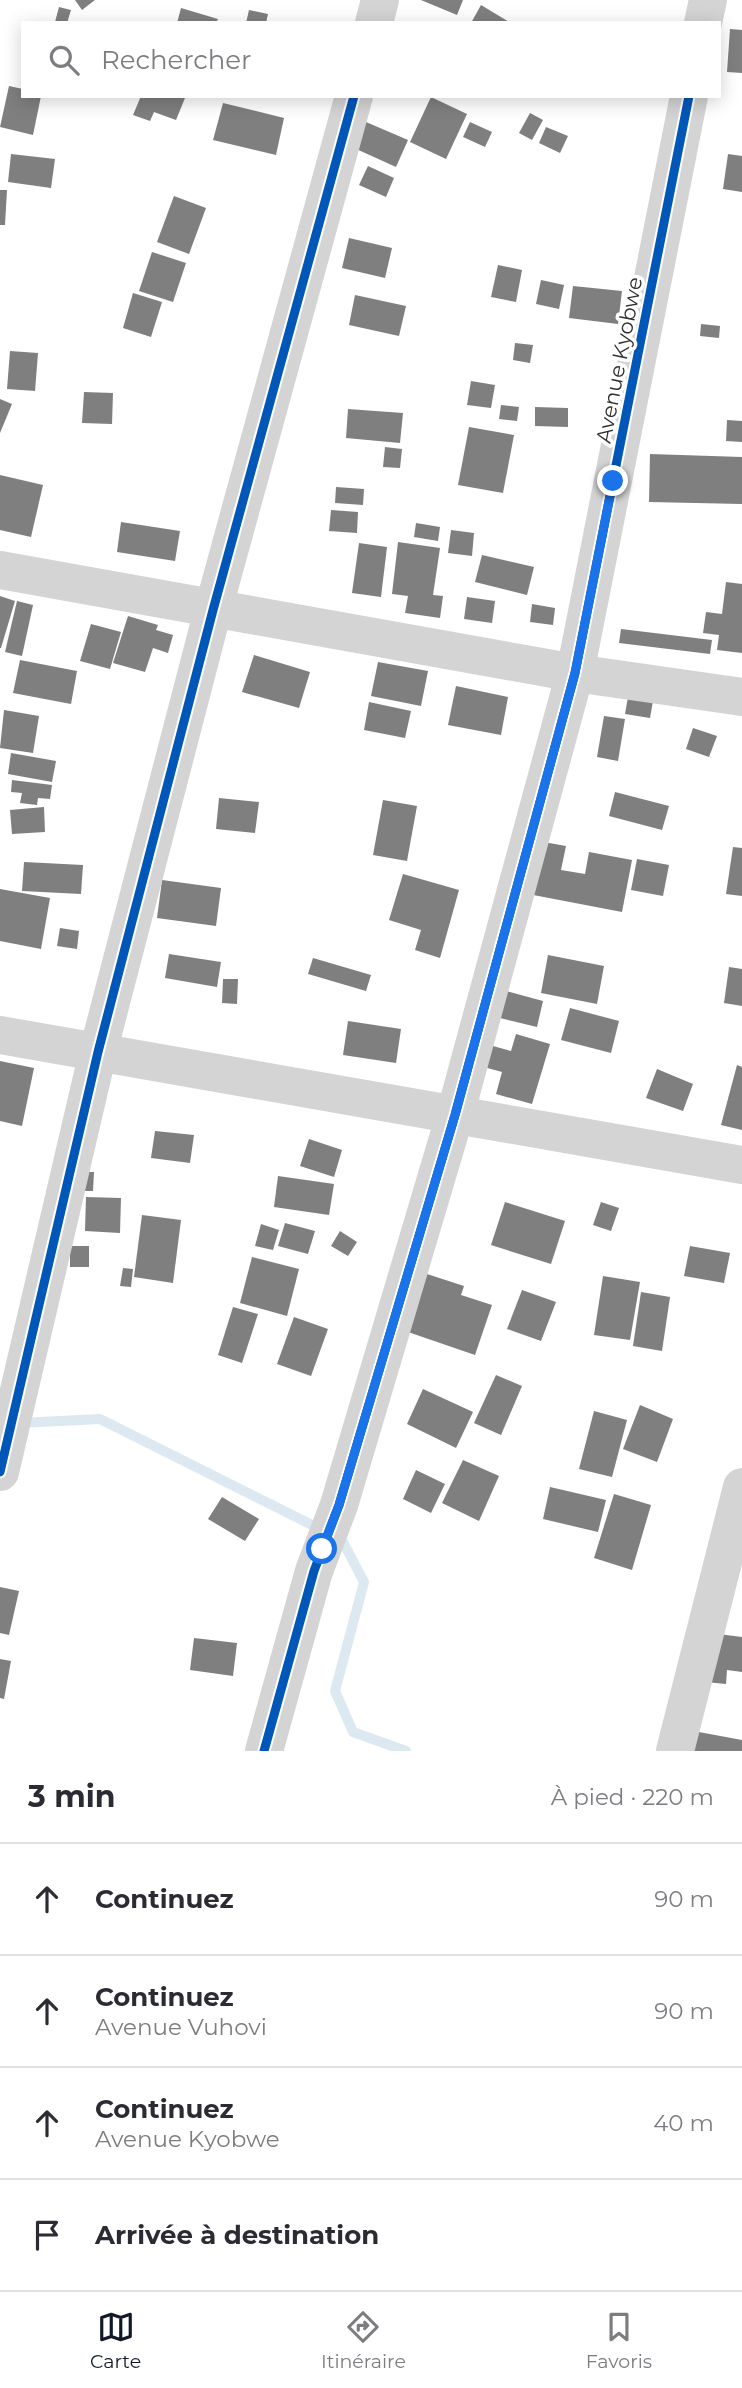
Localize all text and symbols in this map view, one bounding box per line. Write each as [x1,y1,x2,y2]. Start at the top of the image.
search box [21,21,721,98]
icon: search [45,41,83,79]
text: Rechercher [101,44,251,76]
street label: Avenue Kyobwe [591,275,647,445]
route end [597,465,628,496]
route start [306,1533,337,1564]
text: 3 min [28,1778,115,1815]
text: À pied · 220 m [551,1783,714,1811]
icon: ahead [28,1880,66,1918]
text: Continuez [95,1883,234,1915]
text: 90 m [654,1885,714,1913]
text: Continuez [95,1981,234,2013]
icon: ahead [28,1992,66,2030]
text: 90 m [654,1997,714,2025]
text: Avenue Vuhovi [95,2013,267,2041]
text: Continuez [95,2093,234,2125]
icon: ahead [28,2104,66,2142]
text: 40 m [653,2109,714,2137]
text: Avenue Kyobwe [95,2125,280,2153]
icon: arrive [28,2216,66,2254]
text: Arrivée à destination [95,2219,379,2251]
tab: Carte [90,2308,141,2373]
tab: Itinéraire [321,2308,406,2373]
tab: Favoris [586,2308,652,2373]

